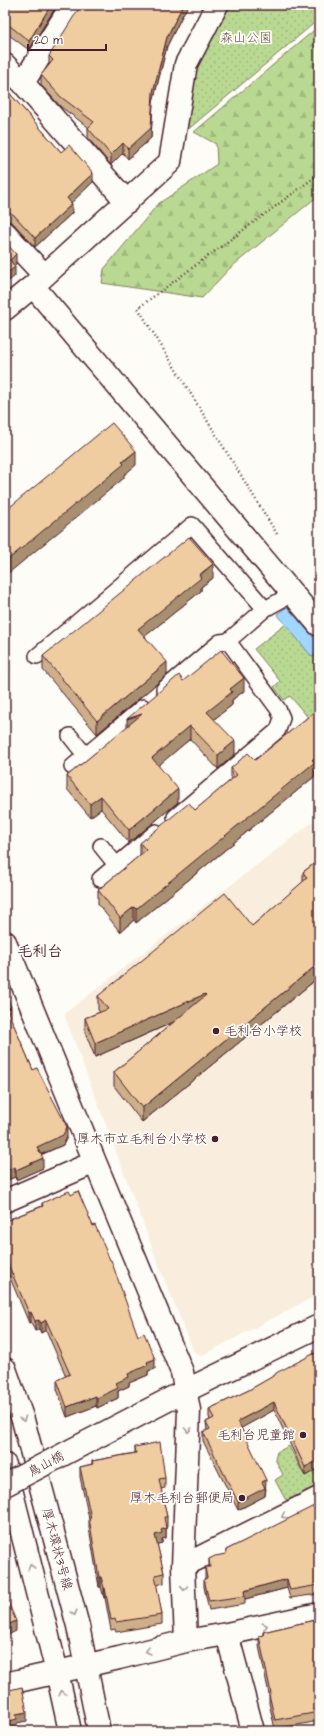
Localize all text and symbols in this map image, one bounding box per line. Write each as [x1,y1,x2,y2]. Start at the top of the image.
scale bar [28,26,106,52]
park label: 森山公園 [220,29,272,47]
text: 20 m [34,32,63,49]
district label: 毛利台 [17,941,63,962]
place label: 毛利台小学校 [224,1022,302,1040]
marker: 毛利台小学校 [211,1026,221,1036]
place label: 厚木市立毛利台小学校 [77,1130,207,1148]
marker: 厚木市立毛利台小学校 [210,1134,220,1144]
one-way arrow [18,1416,27,1423]
place label: 毛利台児童館 [217,1426,295,1444]
one-way arrow [184,1427,192,1433]
marker: 毛利台児童館 [298,1430,308,1440]
street label: 鳥山橋 [25,1447,67,1481]
place label: 厚木毛利台郵便局 [130,1489,234,1507]
marker: 厚木毛利台郵便局 [237,1493,247,1503]
street label: 厚木環状3号線 [37,1506,77,1593]
one-way arrow [281,1511,288,1519]
one-way arrow [27,1564,35,1570]
one-way arrow [180,1585,188,1591]
one-way arrow [69,1609,78,1616]
one-way arrow [262,1622,268,1630]
one-way arrow [145,1646,152,1655]
one-way arrow [59,1690,67,1696]

